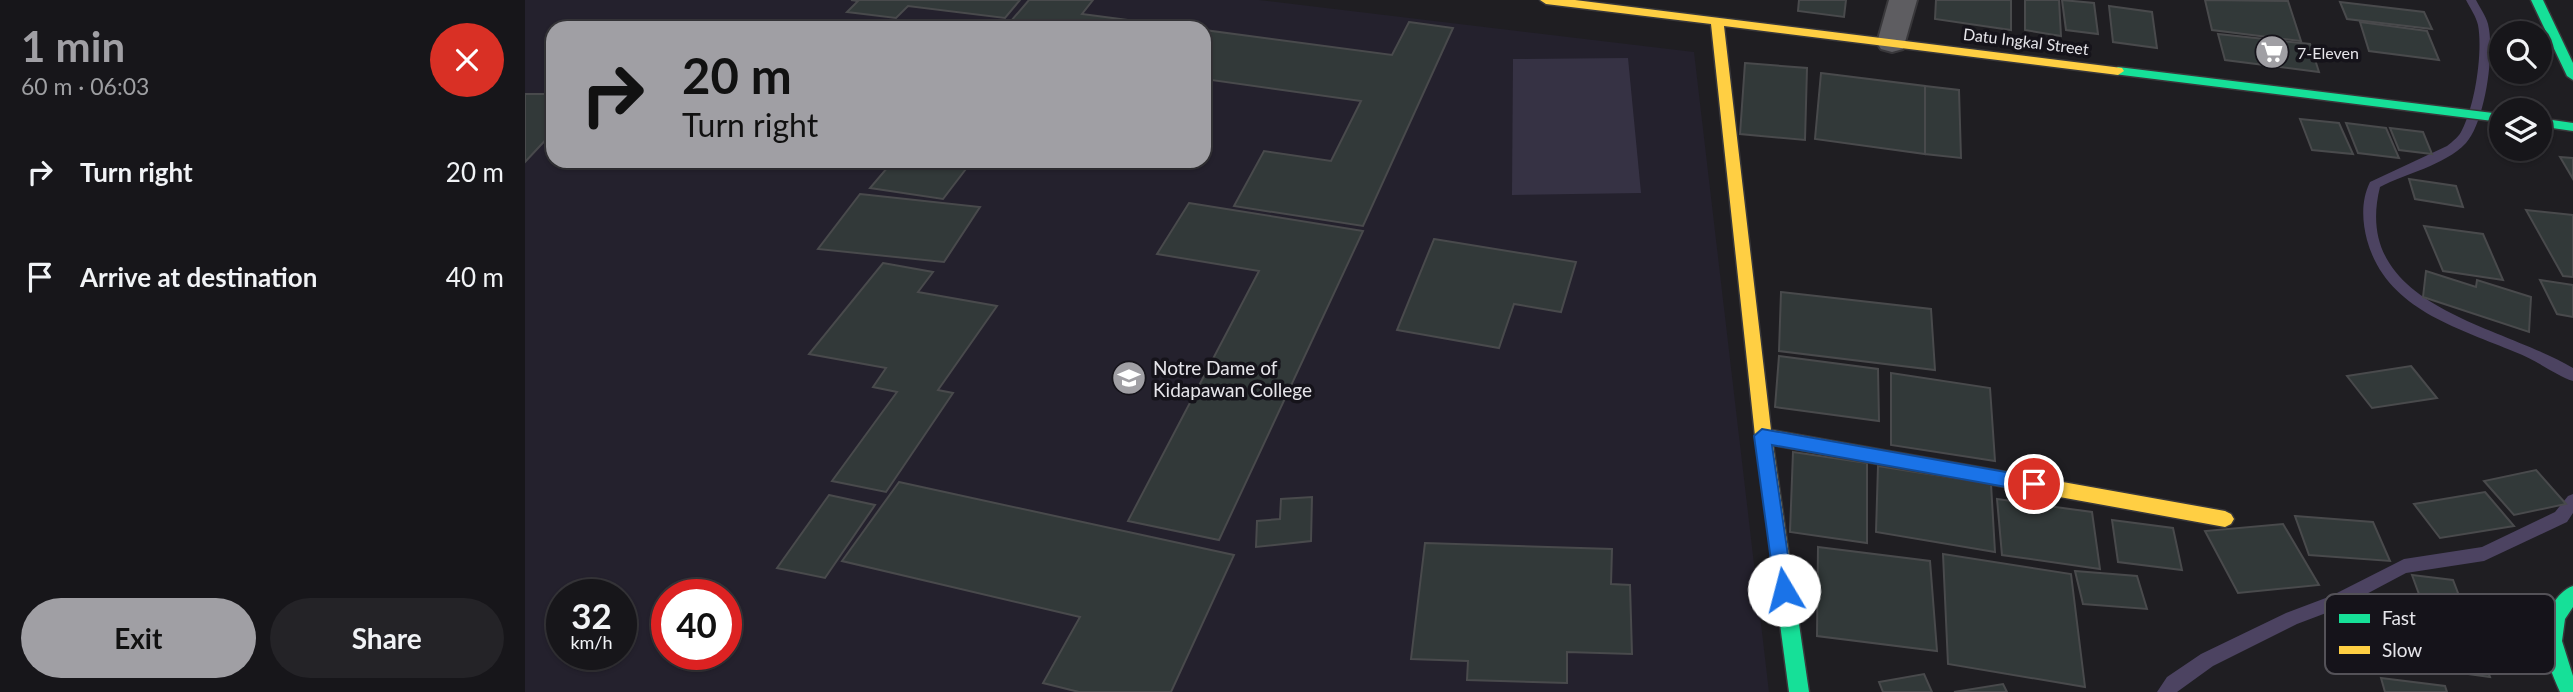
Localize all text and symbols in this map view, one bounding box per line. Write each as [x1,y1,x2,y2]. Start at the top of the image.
text: 1 min [21,21,125,71]
map controls [2489,21,2552,161]
button: search [2489,21,2552,84]
button: close [430,23,504,97]
street label: Datu Ingkal Street [1962,24,2090,58]
supermarket icon: 7-Eleven [2253,33,2291,71]
place label: 7-Eleven [2297,43,2359,62]
text: 20 m [682,46,792,104]
icon: right [567,49,658,140]
text: 60 m · 06:03 [21,72,149,100]
button: layers [2489,98,2552,161]
text: Turn right [682,105,818,144]
icon: right [21,153,59,191]
text: Turn right [80,156,193,188]
text: 20 m [446,156,504,188]
icon: arrive [21,258,59,296]
text: Arrive at destination [80,261,317,293]
text: 40 m [446,261,504,293]
place label: Notre Dame of Kidapawan College [1153,356,1312,401]
school or university icon: Notre Dame of Kidapawan College [1110,359,1148,397]
pin [2004,454,2064,514]
icon: arrive [2015,465,2053,503]
position arrow [1747,553,1821,627]
speed limit sign: 40 [651,579,742,670]
text: 32 [571,594,612,636]
legend [2325,594,2555,674]
button: Exit [21,598,256,678]
button: Share [270,598,504,678]
text: Fast [2382,606,2416,629]
text: km/h [570,631,613,653]
text: Slow [2382,638,2422,661]

